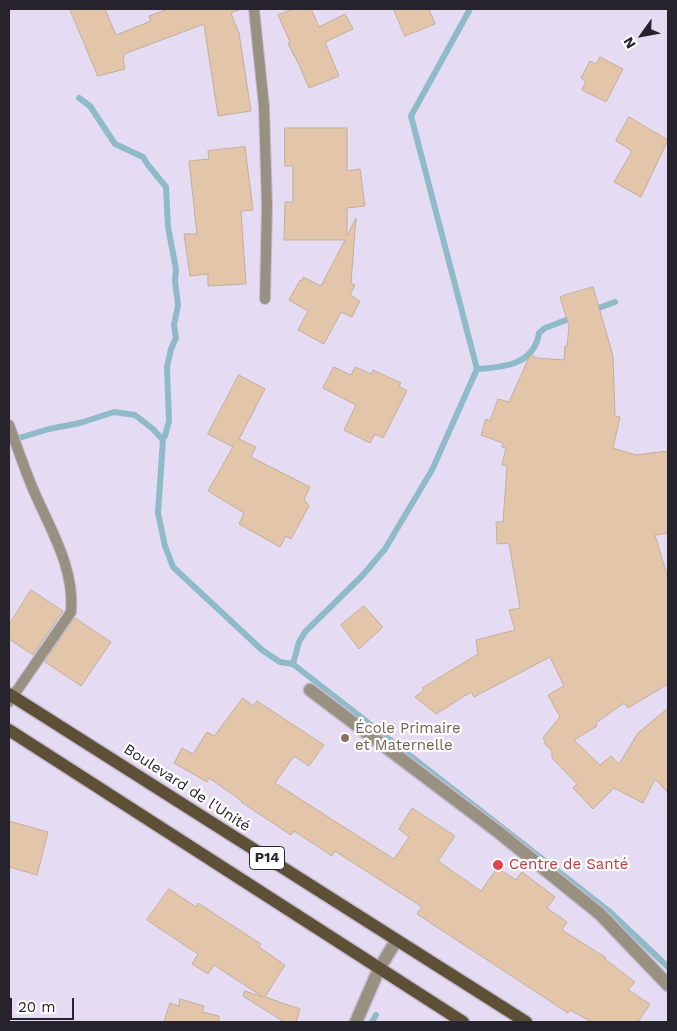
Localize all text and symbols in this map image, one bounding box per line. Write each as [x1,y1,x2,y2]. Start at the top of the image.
north arrow [617,10,667,60]
text: N [620,34,639,52]
place label: École Primaire et Maternelle [355,720,461,755]
marker: École Primaire et Maternelle [339,732,351,744]
street label: Boulevard de l'Unité [120,740,254,836]
road number: P14 [250,846,284,870]
place label: Centre de Santé [509,856,628,874]
marker: Centre de Santé [491,858,505,872]
scale bar [12,988,76,1020]
text: 20 m [18,998,56,1016]

